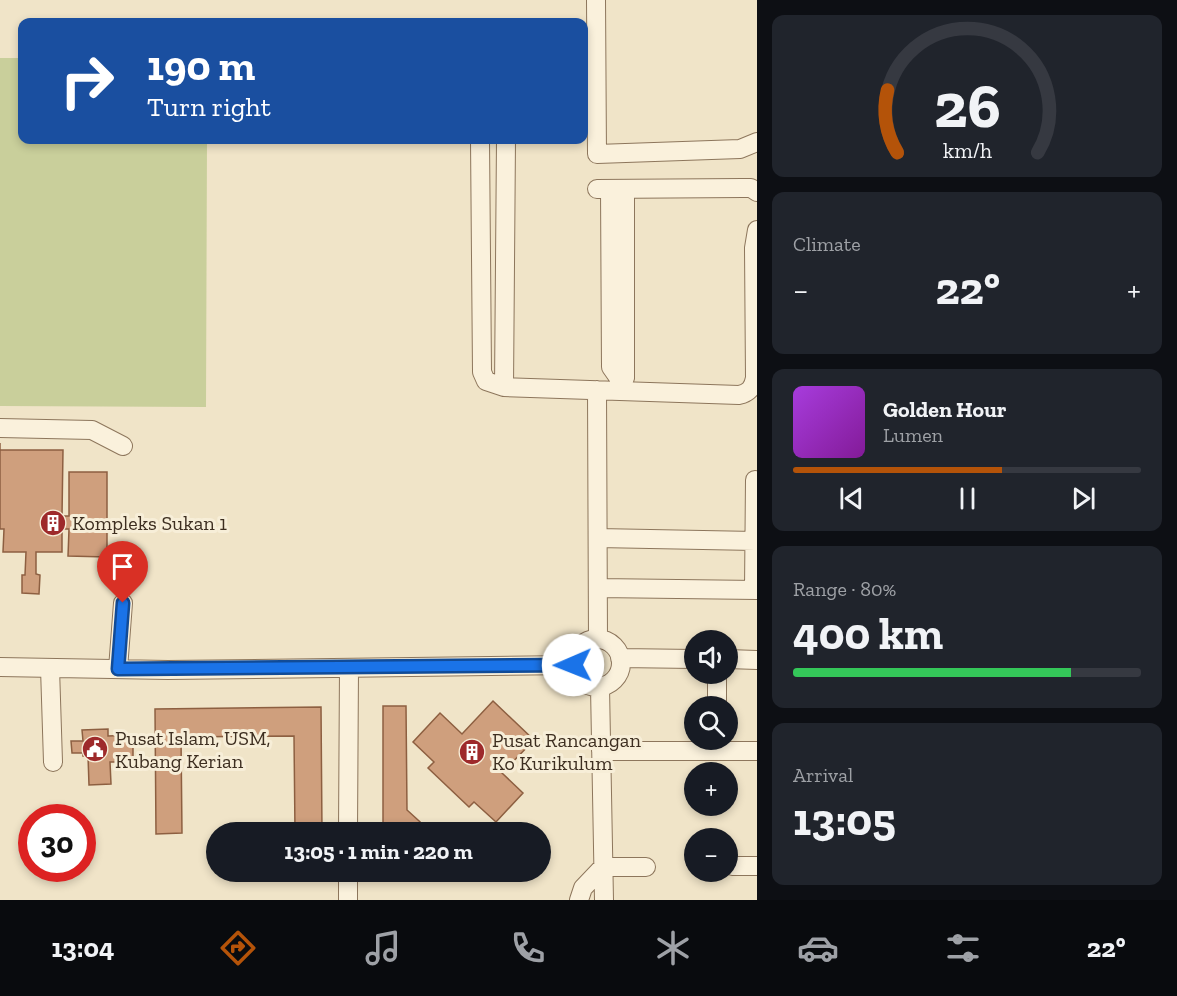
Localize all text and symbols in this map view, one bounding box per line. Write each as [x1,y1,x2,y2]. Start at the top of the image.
text: 190 m [147,40,255,91]
icon: right [48,42,126,120]
text: 26 [934,68,1000,143]
text: Turn right [147,91,271,123]
text: km/h [943,138,991,163]
text: Climate [793,232,861,256]
text: 22° [935,262,1000,316]
text: − [793,270,808,309]
text: + [1127,270,1141,309]
text: Golden Hour [883,396,1007,423]
text: Lumen [883,423,943,447]
icon: previous [835,482,868,515]
icon: pause [951,482,984,515]
icon: next [1067,482,1100,515]
building icon: Kompleks Sukan 1 [38,508,68,538]
place label: Kompleks Sukan 1 [72,511,227,535]
pin [97,541,148,603]
icon: arrive [106,550,139,583]
text: Range · 80% [793,577,896,601]
text: 400 km [793,607,943,661]
map controls [684,630,738,882]
button: sound [684,630,738,684]
position arrow [541,633,605,697]
button: search [684,696,738,750]
place label: Pusat Islam, USM, Kubang Kerian [115,726,271,773]
place label: Pusat Rancangan Ko Kurikulum [492,728,642,775]
public building icon: Pusat Islam, USM, Kubang Kerian [80,734,110,764]
building icon: Pusat Rancangan Ko Kurikulum [457,737,487,767]
button: + [684,762,738,816]
text: Arrival [793,763,853,787]
text: 13:05 [793,793,896,847]
speed limit sign: 30 [18,804,96,882]
button: − [684,828,738,882]
text: 13:05 · 1 min · 220 m [284,838,473,865]
icon: directions [217,927,259,969]
icon: music [362,927,404,969]
icon: phone [507,927,549,969]
icon: climate [652,927,694,969]
icon: car [797,927,839,969]
icon: filters [942,927,984,969]
text: 13:04 [51,932,114,964]
text: 22° [1087,932,1126,964]

